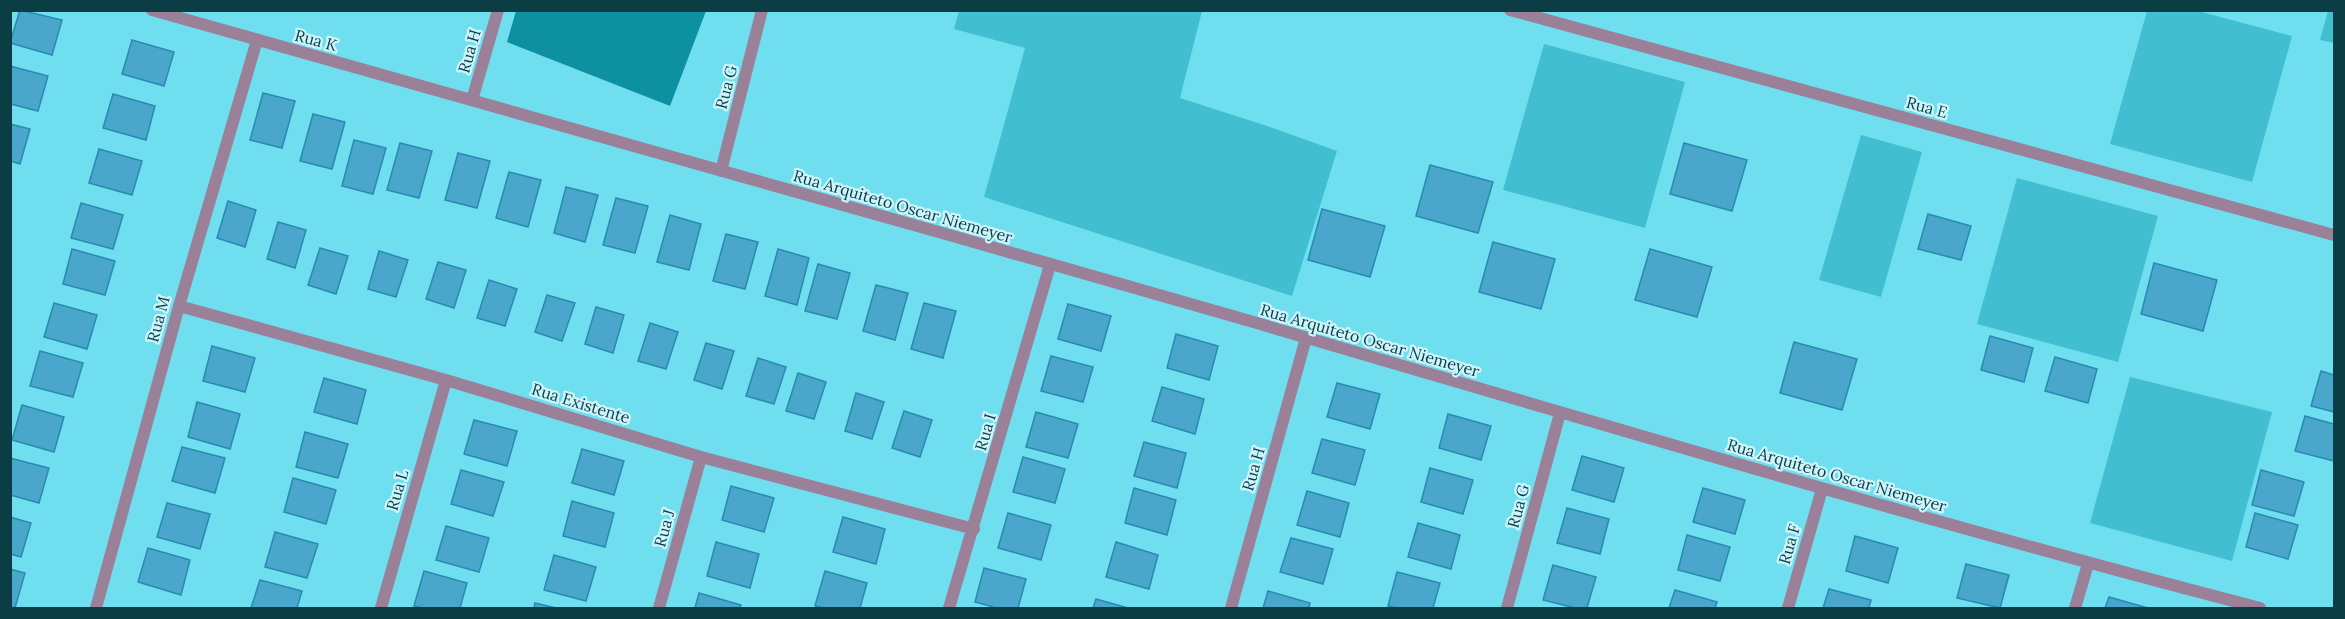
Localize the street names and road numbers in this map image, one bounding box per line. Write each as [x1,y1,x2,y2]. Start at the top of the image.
street label: Rua K [293,25,339,55]
street label: Rua H [453,27,485,75]
street label: Rua G [711,63,741,111]
street label: Rua E [1904,92,1950,122]
street label: Rua Arquiteto Oscar Niemeyer [791,165,1015,247]
street label: Rua M [142,294,174,344]
street label: Rua Arquiteto Oscar Niemeyer [1258,299,1482,381]
street label: Rua Existente [529,379,633,428]
street label: Rua I [970,411,1000,453]
street label: Rua Arquiteto Oscar Niemeyer [1725,434,1949,516]
street label: Rua H [1237,445,1269,493]
street label: Rua L [382,467,412,513]
street label: Rua G [1503,482,1533,530]
street label: Rua J [649,507,679,549]
street label: Rua F [1774,521,1804,566]

